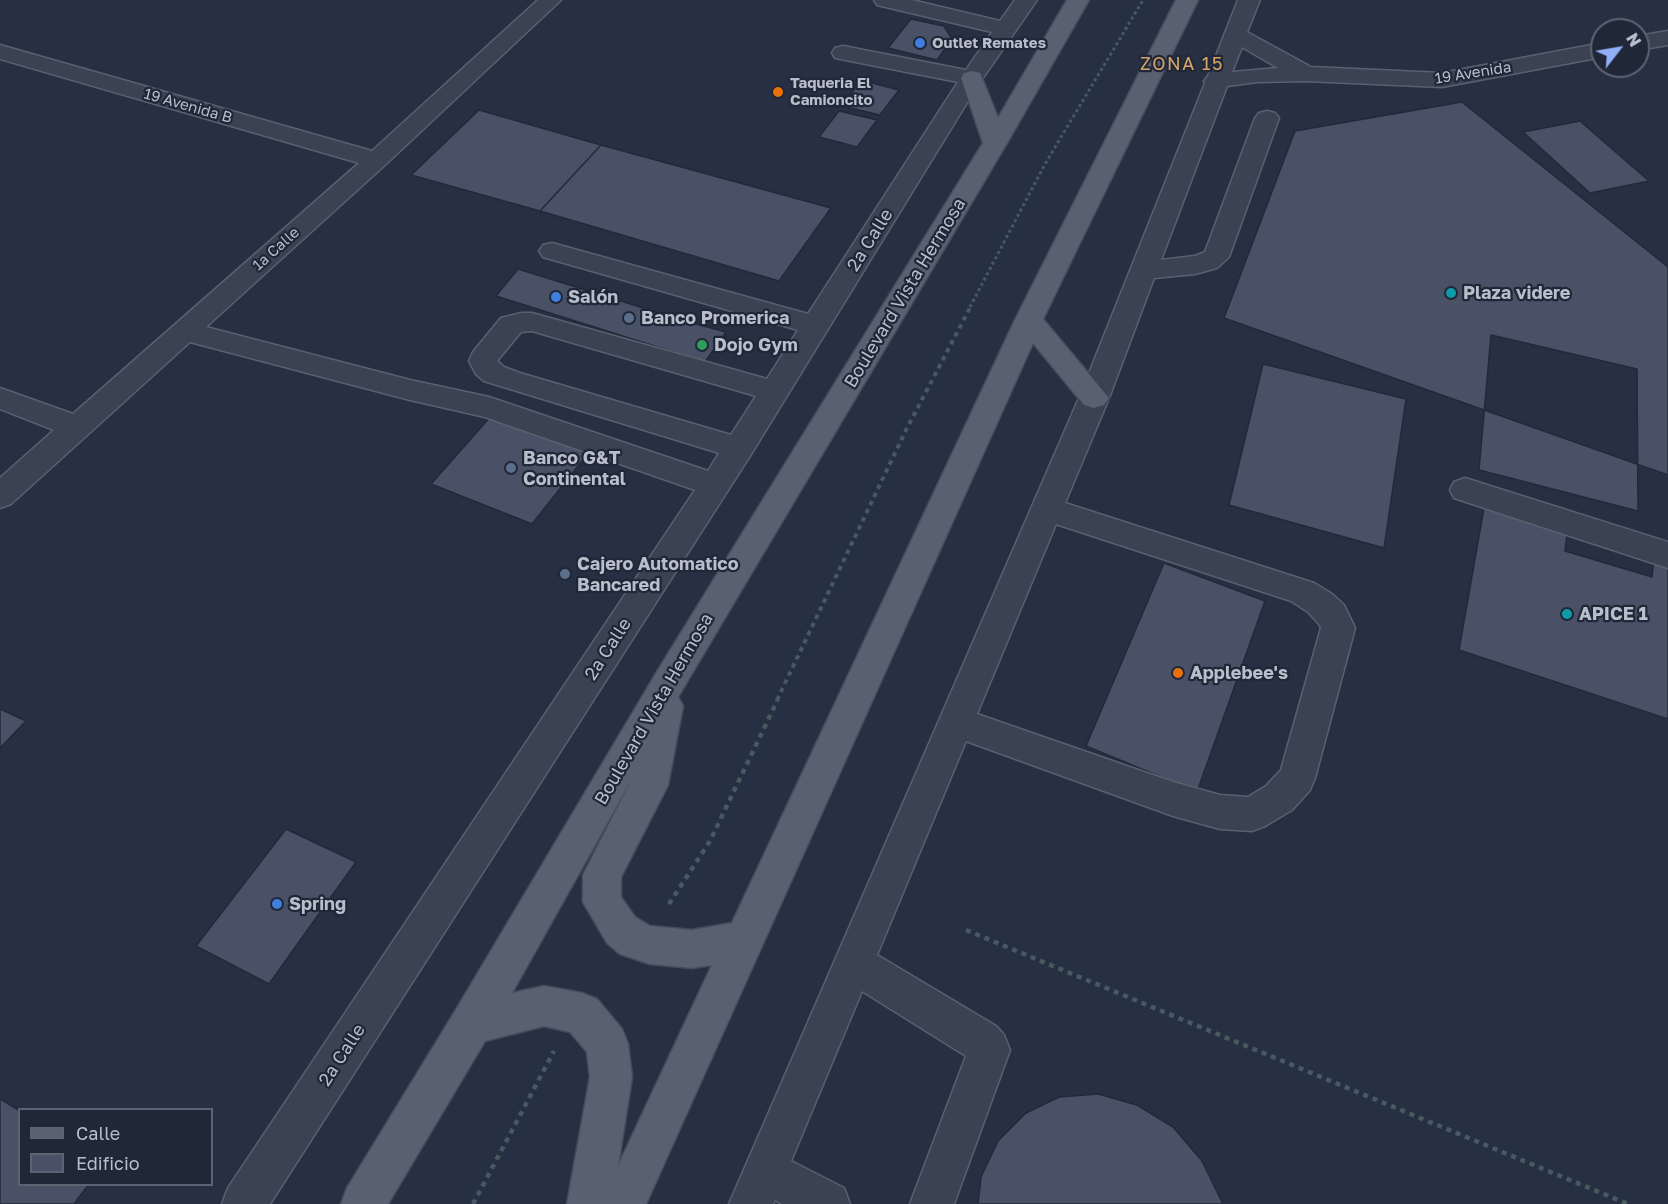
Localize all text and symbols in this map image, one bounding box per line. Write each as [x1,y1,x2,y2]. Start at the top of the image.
north arrow [1590,18,1650,78]
text: N [1622,29,1645,50]
place label: Outlet Remates [932,34,1046,52]
marker: Outlet Remates [913,36,927,50]
district label: ZONA 15 [1140,53,1224,75]
street label: 19 Avenida [1434,58,1512,88]
place label: Taqueria El Camioncito [790,74,872,109]
street label: 19 Avenida B [142,85,234,127]
marker: Taqueria El Camioncito [771,85,785,99]
street label: Boulevard Vista Hermosa [840,194,970,392]
street label: 2a Calle [842,205,898,275]
street label: 1a Calle [249,223,303,275]
place label: Plaza videre [1463,282,1570,304]
place label: Salón [568,286,618,308]
marker: Plaza videre [1444,286,1458,300]
marker: Salón [549,290,563,304]
place label: Banco Promerica [641,307,789,329]
marker: Banco Promerica [622,311,636,325]
place label: Dojo Gym [714,334,798,356]
marker: Dojo Gym [695,338,709,352]
place label: Banco G&T Continental [523,447,626,490]
marker: Banco G&T Continental [504,461,518,475]
place label: Cajero Automatico Bancared [577,553,739,596]
marker: Cajero Automatico Bancared [558,567,572,581]
place label: APICE 1 [1579,603,1648,625]
marker: APICE 1 [1560,607,1574,621]
street label: Boulevard Vista Hermosa [590,609,718,809]
street label: 2a Calle [580,614,636,684]
place label: Applebee's [1190,662,1288,684]
marker: Applebee's [1171,666,1185,680]
place label: Spring [289,893,346,915]
marker: Spring [270,897,284,911]
street label: 2a Calle [314,1020,370,1090]
legend [18,1108,213,1186]
text: Calle [76,1122,120,1144]
text: Edificio [76,1152,140,1174]

